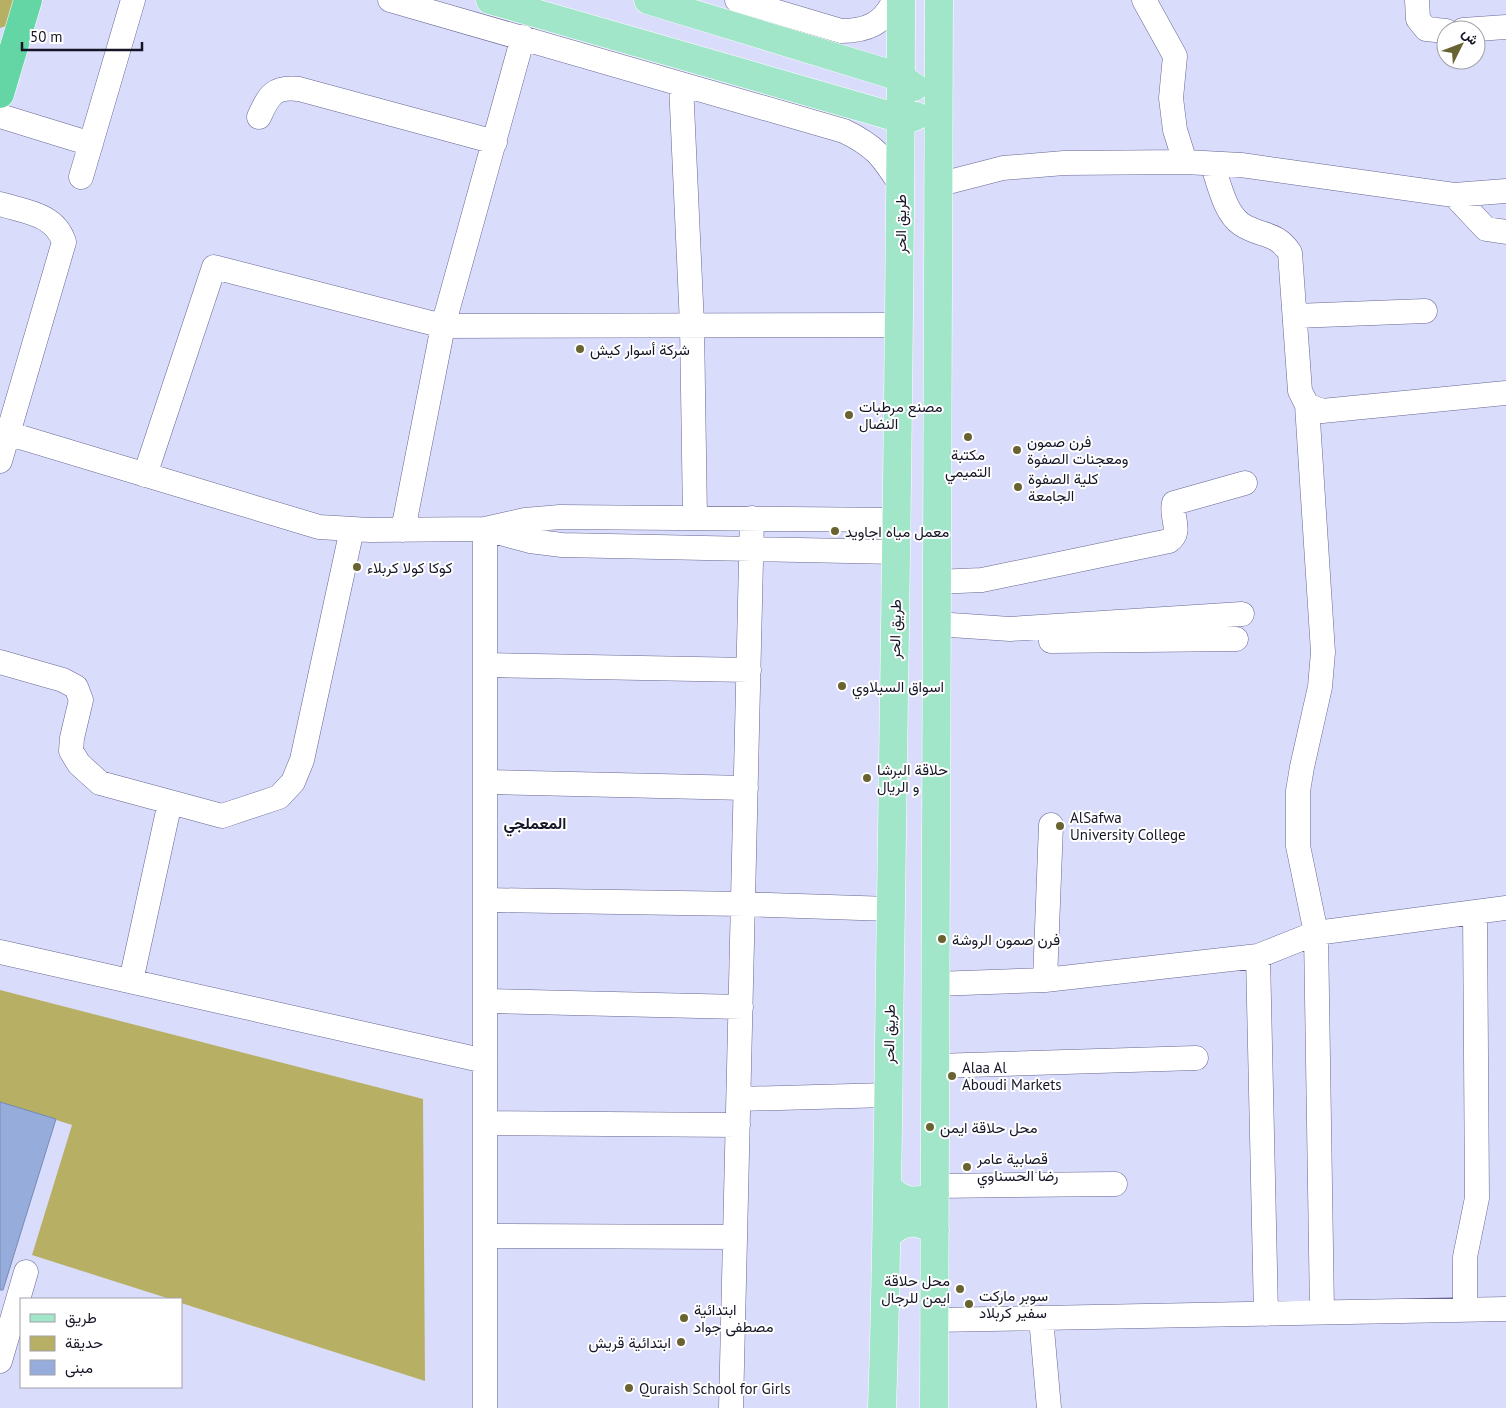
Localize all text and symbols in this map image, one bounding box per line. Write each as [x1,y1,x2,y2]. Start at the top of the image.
scale bar [22,20,142,52]
north arrow [1436,20,1486,70]
text: ش [1458,24,1483,49]
text: 50 m [30,27,63,46]
street label: طريق الحر [891,194,911,255]
place label: شركة أسوار كيش [590,340,690,360]
marker: شركة أسوار كيش [574,343,586,355]
place label: مصنع مرطبات النضال [859,397,943,433]
marker: مصنع مرطبات النضال [843,409,855,421]
marker: مكتبة التميمي [962,431,974,443]
place label: فرن صمون ومعجنات الصفوة [1027,432,1128,468]
marker: فرن صمون ومعجنات الصفوة [1011,444,1023,456]
place label: مكتبة التميمي [945,445,991,485]
place label: كلية الصفوة الجامعة [1028,469,1099,505]
marker: كلية الصفوة الجامعة [1012,481,1024,493]
place label: معمل مياه اجاويد [845,522,949,541]
marker: معمل مياه اجاويد [829,525,841,537]
place label: كوكا كولا كربلاء [367,558,453,577]
marker: كوكا كولا كربلاء [351,561,363,573]
street label: طريق الحر [885,599,906,660]
place label: اسواق السيلاوي [852,677,944,700]
marker: اسواق السيلاوي [836,680,848,692]
place label: حلاقة البرشا و الريال [877,760,948,796]
marker: حلاقة البرشا و الريال [861,772,873,784]
place label: AlSafwa University College [1070,808,1186,844]
district label: المعملجي [504,813,567,837]
marker: AlSafwa University College [1054,820,1066,832]
place label: فرن صمون الروشة [952,930,1060,949]
marker: فرن صمون الروشة [936,933,948,945]
street label: طريق الحر [879,1004,900,1065]
place label: Alaa Al Aboudi Markets [962,1058,1062,1094]
marker: Alaa Al Aboudi Markets [946,1070,958,1082]
place label: محل حلاقة ايمن [940,1118,1038,1138]
marker: محل حلاقة ايمن [924,1121,936,1133]
place label: قصابية عامر رضا الحسناوي [976,1149,1058,1189]
marker: قصابية عامر رضا الحسناوي [961,1161,973,1173]
place label: محل حلاقة ايمن للرجال [881,1271,950,1308]
marker: محل حلاقة ايمن للرجال [954,1283,966,1295]
place label: سوبر ماركت سفير كربلاد [979,1286,1048,1322]
legend [20,1298,182,1388]
marker: سوبر ماركت سفير كربلاد [963,1298,975,1310]
place label: ابتدائية مصطفى جواد [694,1300,774,1337]
text: طريق [65,1308,97,1328]
marker: ابتدائية مصطفى جواد [678,1312,690,1324]
text: حديقة [65,1333,103,1352]
place label: ابتدائية قريش [589,1333,671,1353]
marker: ابتدائية قريش [675,1336,687,1348]
text: مبنى [65,1358,93,1378]
place label: Quraish School for Girls [639,1379,791,1398]
marker: Quraish School for Girls [623,1382,635,1394]

